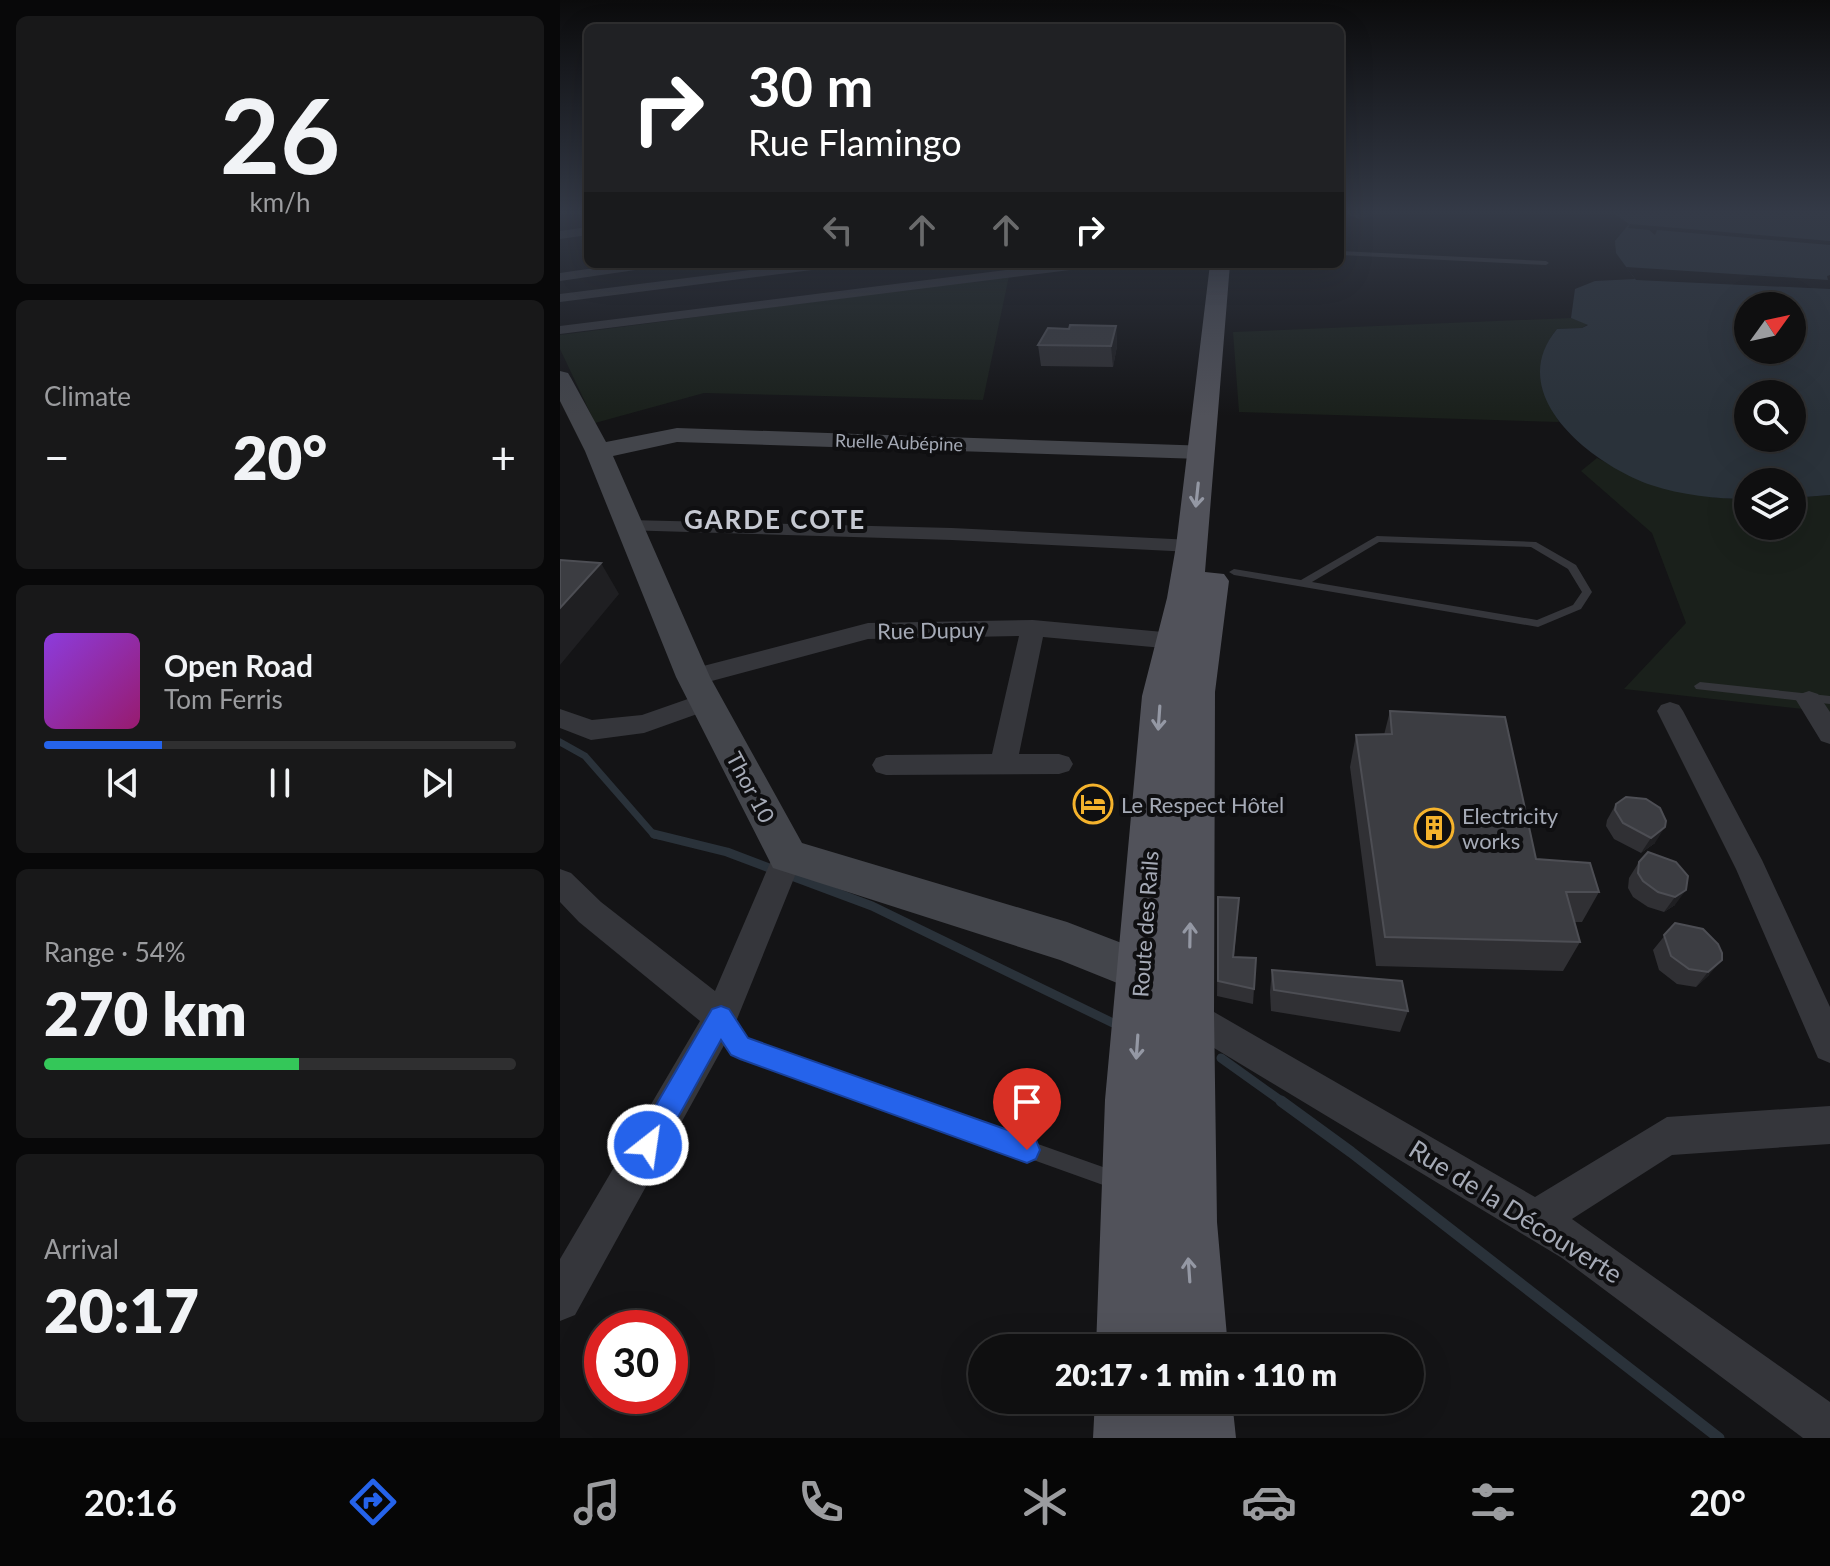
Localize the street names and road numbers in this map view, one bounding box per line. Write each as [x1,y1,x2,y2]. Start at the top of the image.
street label: Ruelle Aubépine [835,429,963,455]
street label: Rue Dupuy [877,616,986,644]
street label: Thor 10 [721,747,781,827]
street label: Route des Rails [1126,850,1164,998]
street label: Rue de la Découverte [1404,1132,1628,1290]

